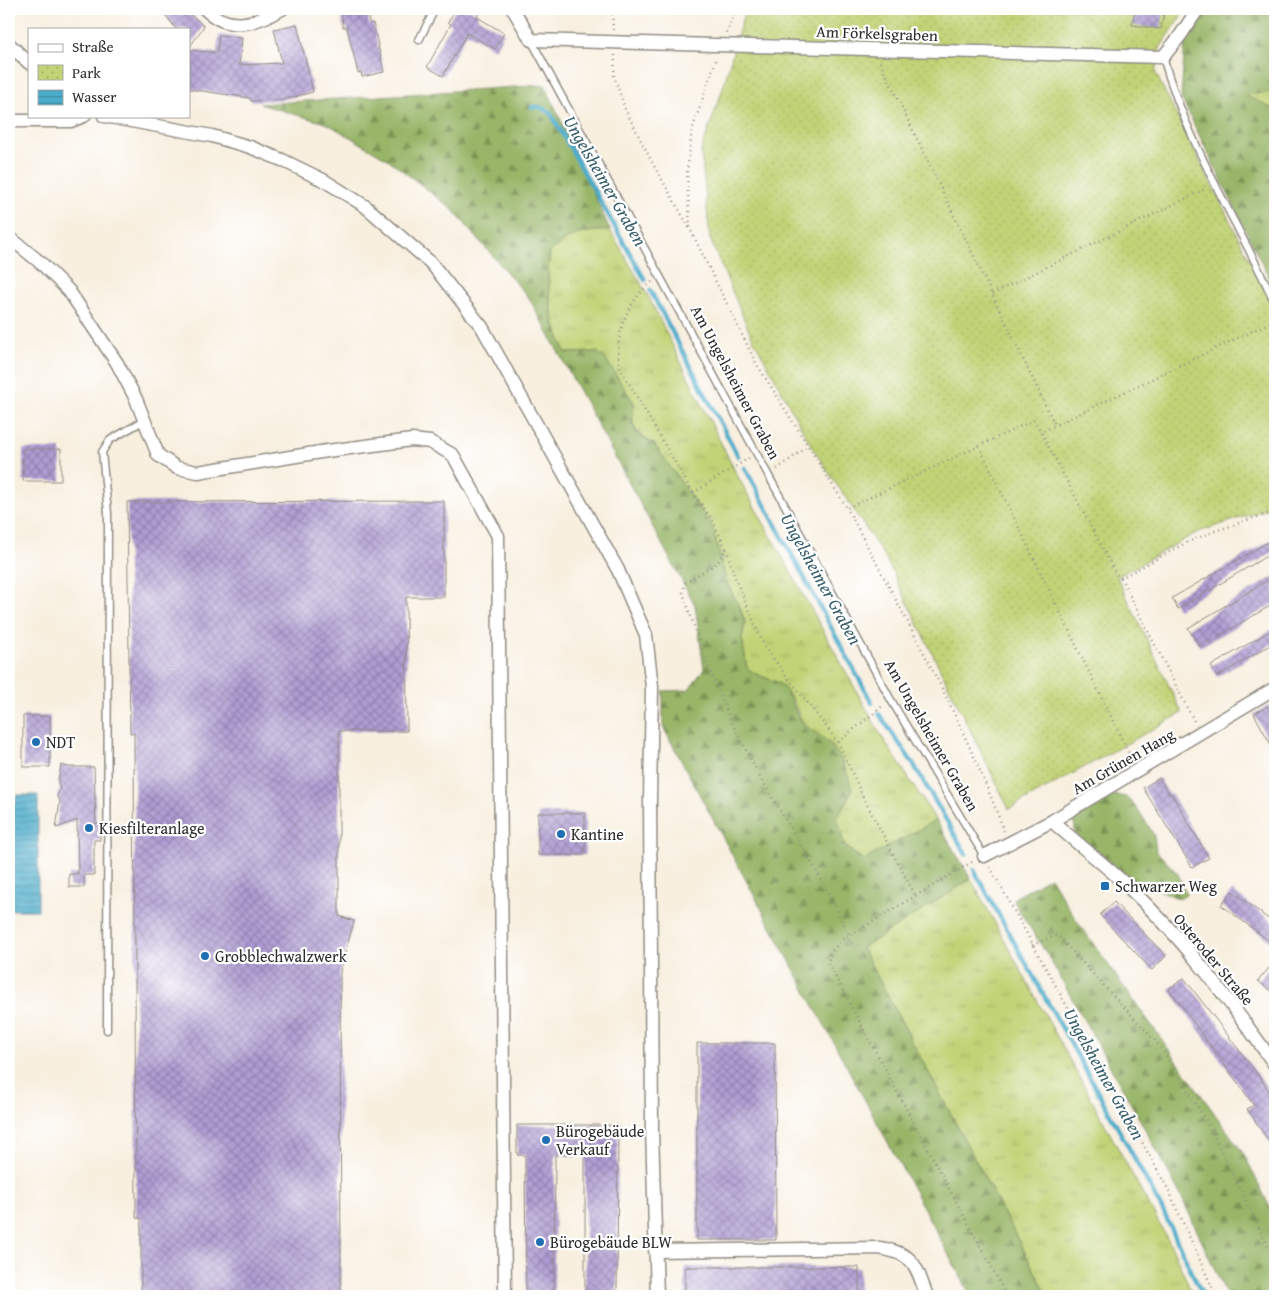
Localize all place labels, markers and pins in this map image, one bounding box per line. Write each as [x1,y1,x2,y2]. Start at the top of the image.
place label: NDT [46,730,75,754]
marker: NDT [30,736,42,748]
place label: Kiesfilteranlage [99,816,205,840]
marker: Kiesfilteranlage [83,822,95,834]
place label: Kantine [571,822,624,846]
marker: Kantine [555,828,567,840]
place label: Schwarzer Weg [1115,874,1217,898]
marker: Schwarzer Weg [1099,880,1111,892]
place label: Grobblechwalzwerk [215,944,348,968]
marker: Grobblechwalzwerk [199,950,211,962]
place label: Bürogebäude Verkauf [556,1119,644,1161]
marker: Bürogebäude Verkauf [540,1134,552,1146]
place label: Bürogebäude BLW [550,1230,672,1254]
marker: Bürogebäude BLW [534,1236,546,1248]

